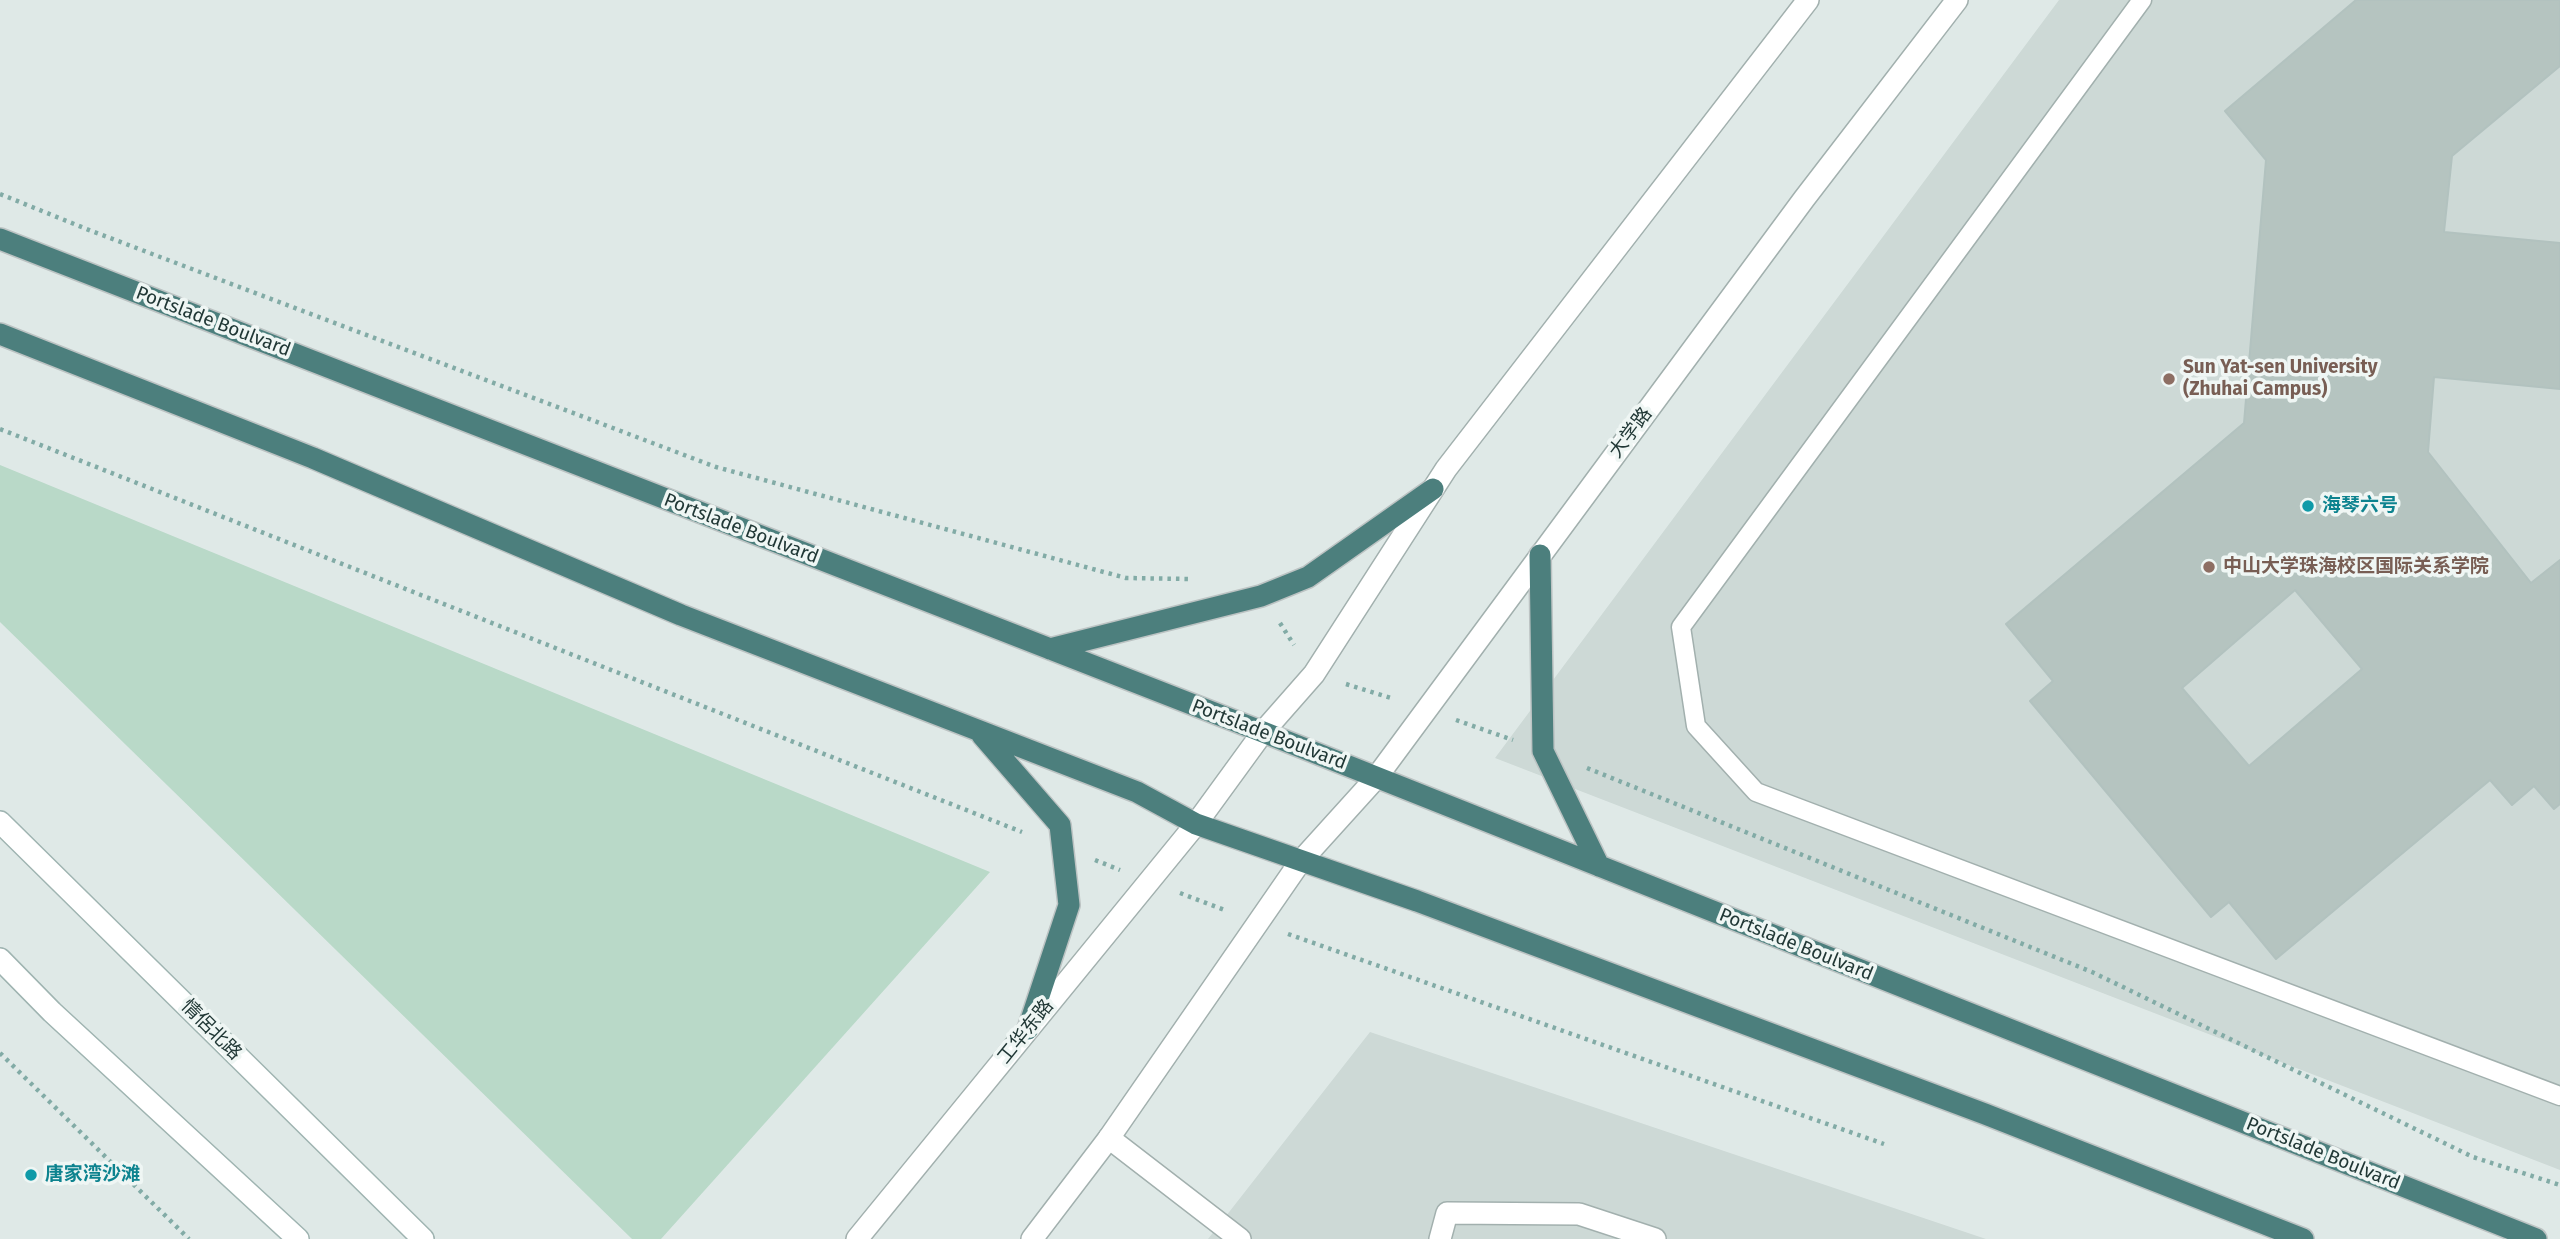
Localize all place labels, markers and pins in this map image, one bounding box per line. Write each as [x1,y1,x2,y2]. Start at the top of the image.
place label: Sun Yat-sen University (Zhuhai Campus) [2183,357,2377,401]
marker: Sun Yat-sen University (Zhuhai Campus) [2161,371,2177,387]
place label: 海琴六号 [2322,495,2398,517]
marker: 海琴六号 [2300,498,2316,514]
place label: 中山大学珠海校区国际关系学院 [2223,556,2489,578]
marker: 中山大学珠海校区国际关系学院 [2201,559,2217,575]
place label: 唐家湾沙滩 [45,1164,140,1186]
marker: 唐家湾沙滩 [23,1167,39,1183]

